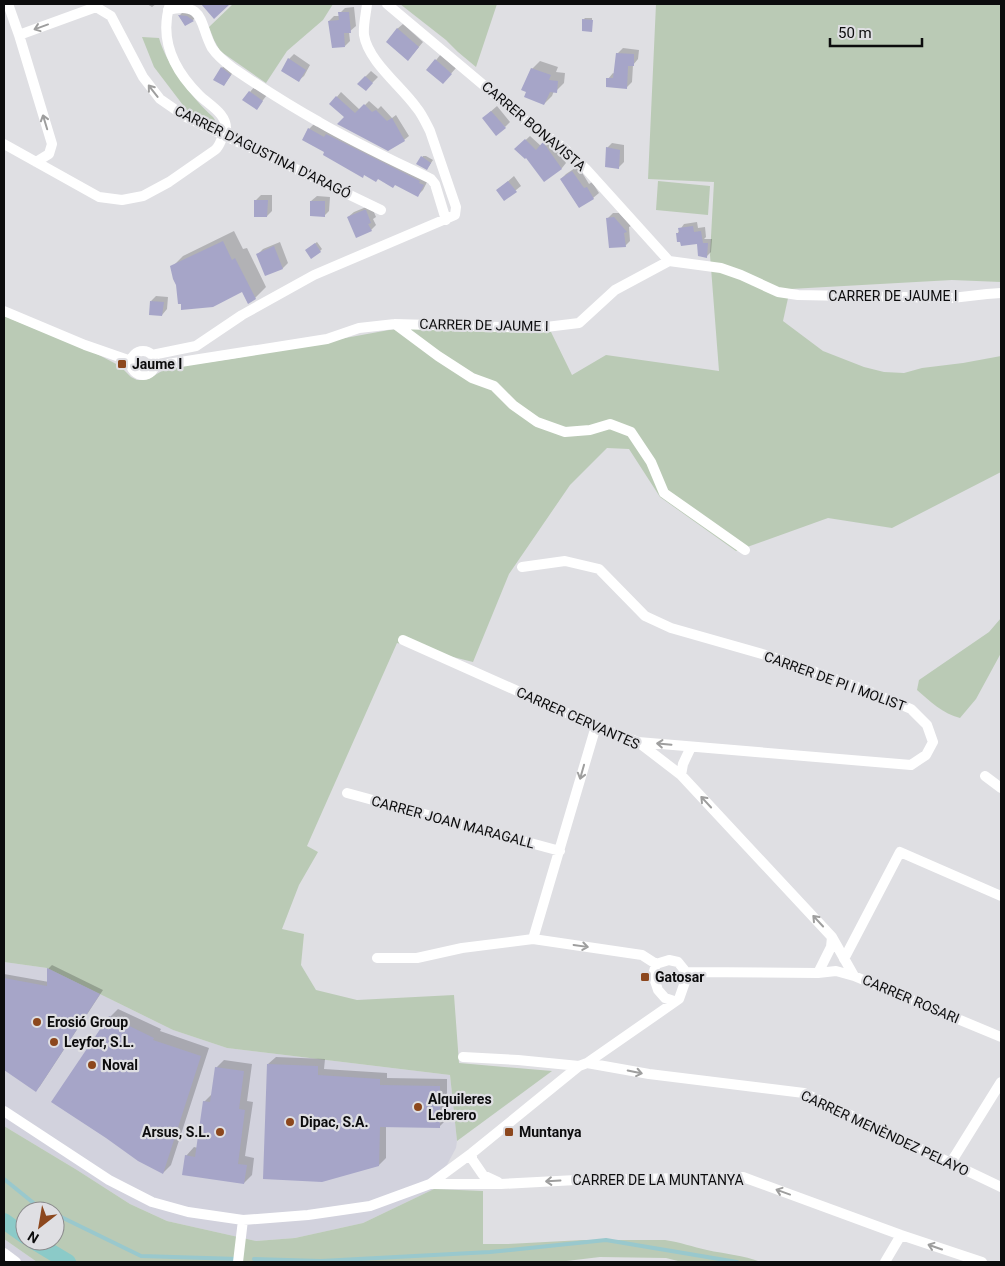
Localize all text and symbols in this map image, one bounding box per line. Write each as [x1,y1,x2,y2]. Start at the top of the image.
scale bar [830,15,922,47]
one-way arrow [34,23,49,32]
text: 50 m [838,24,872,42]
street label: CARRER BONAVISTA [479,78,589,174]
one-way arrow [148,84,159,97]
street label: CARRER D'AGUSTINA D'ARAGÓ [172,101,354,202]
one-way arrow [40,115,50,131]
street label: CARRER DE JAUME I [828,288,958,304]
street label: CARRER DE JAUME I [419,316,549,334]
place label: Jaume I [132,356,182,372]
marker: Jaume I [116,358,128,370]
street label: CARRER DE PI I MOLIST [762,648,909,714]
street label: CARRER CERVANTES [514,684,642,752]
one-way arrow [657,740,673,749]
one-way arrow [577,764,587,780]
street label: CARRER JOAN MARAGALL [370,792,537,852]
one-way arrow [700,796,712,809]
one-way arrow [812,915,824,927]
one-way arrow [573,941,589,951]
place label: Gatosar [655,969,704,985]
marker: Gatosar [639,971,651,983]
street label: CARRER ROSARI [860,971,962,1027]
place label: Erosió Group [47,1014,128,1030]
marker: Erosió Group [31,1016,43,1028]
place label: Leyfor, S.L. [64,1034,134,1050]
marker: Leyfor, S.L. [48,1036,60,1048]
place label: Noval [102,1057,138,1073]
marker: Noval [86,1059,98,1071]
one-way arrow [627,1067,643,1077]
street label: CARRER MENÈNDEZ PELAYO [798,1086,972,1179]
place label: Alquileres Lebrero [428,1091,492,1123]
marker: Alquileres Lebrero [412,1101,424,1113]
place label: Dipac, S.A. [300,1114,369,1130]
marker: Dipac, S.A. [284,1116,296,1128]
place label: Arsus, S.L. [142,1124,210,1140]
place label: Muntanya [519,1124,582,1140]
marker: Arsus, S.L. [214,1126,226,1138]
marker: Muntanya [503,1126,515,1138]
street label: CARRER DE LA MUNTANYA [572,1172,744,1188]
one-way arrow [545,1177,561,1186]
one-way arrow [775,1187,791,1196]
north arrow [15,1201,65,1251]
text: N [25,1228,42,1247]
one-way arrow [928,1242,944,1251]

